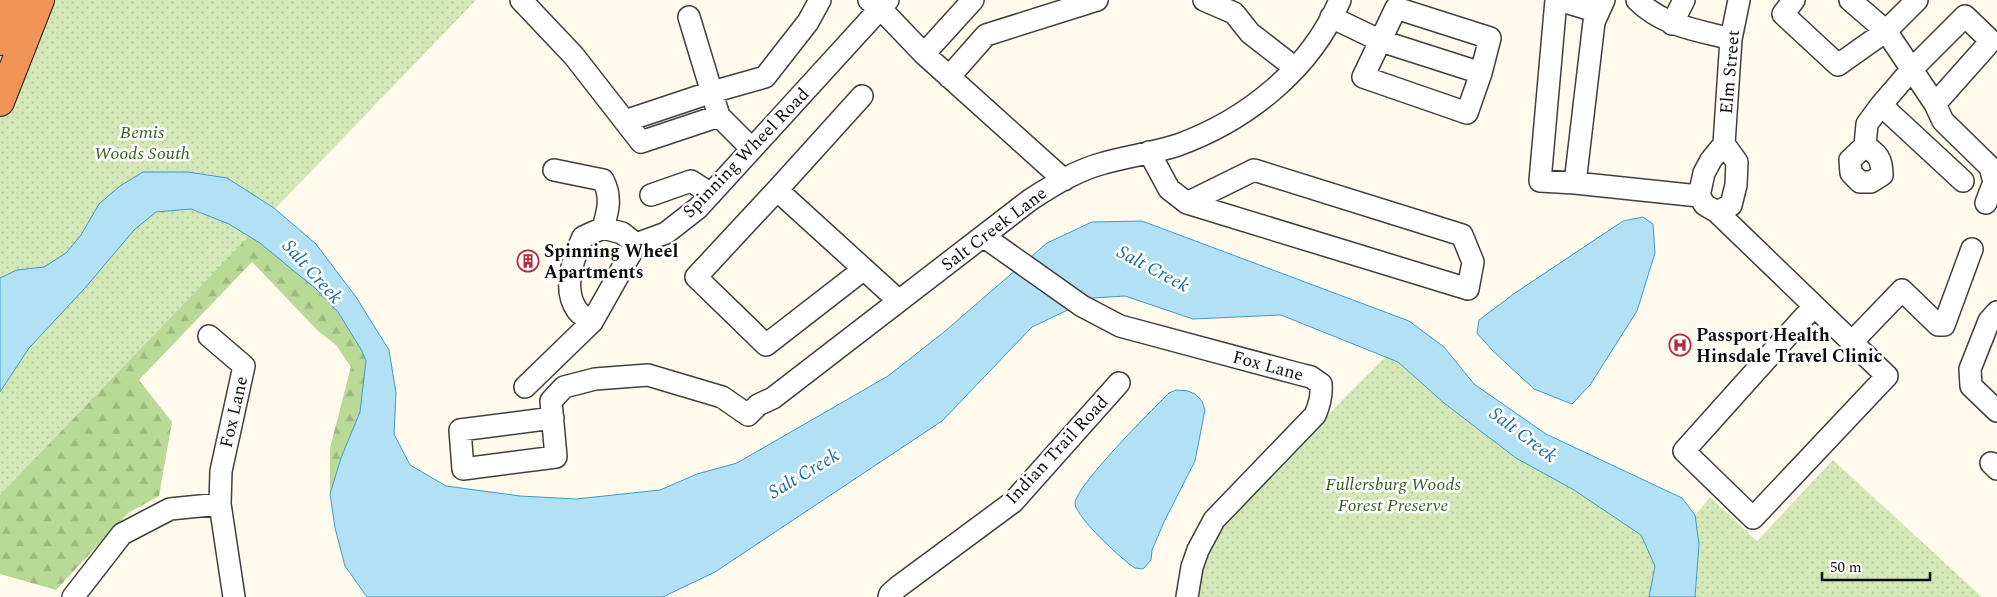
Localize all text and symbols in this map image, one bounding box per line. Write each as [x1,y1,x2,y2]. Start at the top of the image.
street label: Elm Street [1713,29,1747,115]
street label: Spinning Wheel Road [676,82,816,224]
park label: Bemis Woods South [94,119,190,167]
street label: Salt Creek Lane [935,180,1053,278]
water label: Salt Creek [275,233,349,311]
place label: Spinning Wheel Apartments [544,238,678,286]
water label: Salt Creek [1111,238,1195,300]
building icon: Spinning Wheel Apartments [516,249,540,273]
place label: Passport Health Hinsdale Travel Clinic [1696,322,1883,370]
hospital icon: Passport Health Hinsdale Travel Clinic [1668,333,1692,357]
street label: Fox Lane [1229,344,1307,388]
street label: Fox Lane [213,373,255,451]
street label: Indian Trail Road [999,389,1115,511]
water label: Salt Creek [1483,400,1563,470]
water label: Salt Creek [763,441,845,507]
park label: Fullersburg Woods Forest Preserve [1325,471,1461,519]
scale bar [1822,550,1930,582]
text: 50 m [1830,556,1862,579]

